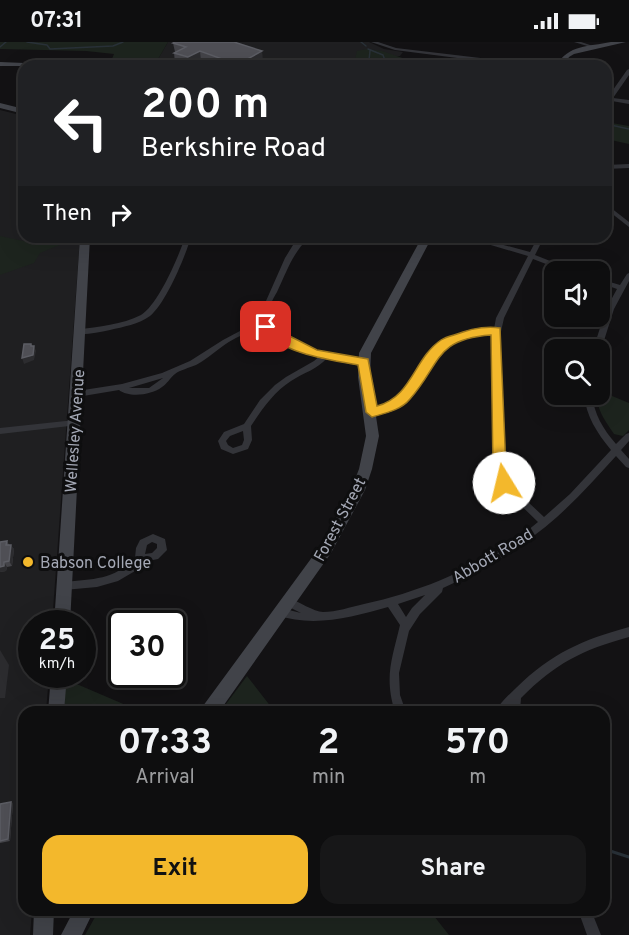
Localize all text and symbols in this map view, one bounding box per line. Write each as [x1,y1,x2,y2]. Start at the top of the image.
text: 07:31 [30,8,83,35]
text: 200 m [141,80,269,133]
icon: left [42,84,120,162]
text: Berkshire Road [141,132,326,166]
icon: right [104,198,137,231]
text: Then [42,201,92,228]
map controls [544,261,610,405]
button: sound [544,261,610,327]
pin [240,301,291,352]
icon: arrive [249,310,282,343]
button: search [544,339,610,405]
street label: Wellesley Avenue [62,369,90,493]
position arrow [472,451,536,515]
street label: Forest Street [310,475,371,565]
street label: Abbott Road [449,525,537,589]
place label: Babson College [40,554,151,574]
marker: Babson College [21,555,35,569]
speed limit sign: 30 [108,610,186,688]
text: 25 [39,623,75,660]
text: km/h [39,655,75,674]
text: 07:33 [118,721,212,767]
text: 2 [318,721,340,767]
text: 570 [445,721,510,767]
text: Arrival [135,765,195,791]
text: min [312,765,345,791]
text: m [469,765,486,791]
button: Exit [42,835,308,904]
button: Share [320,835,586,904]

